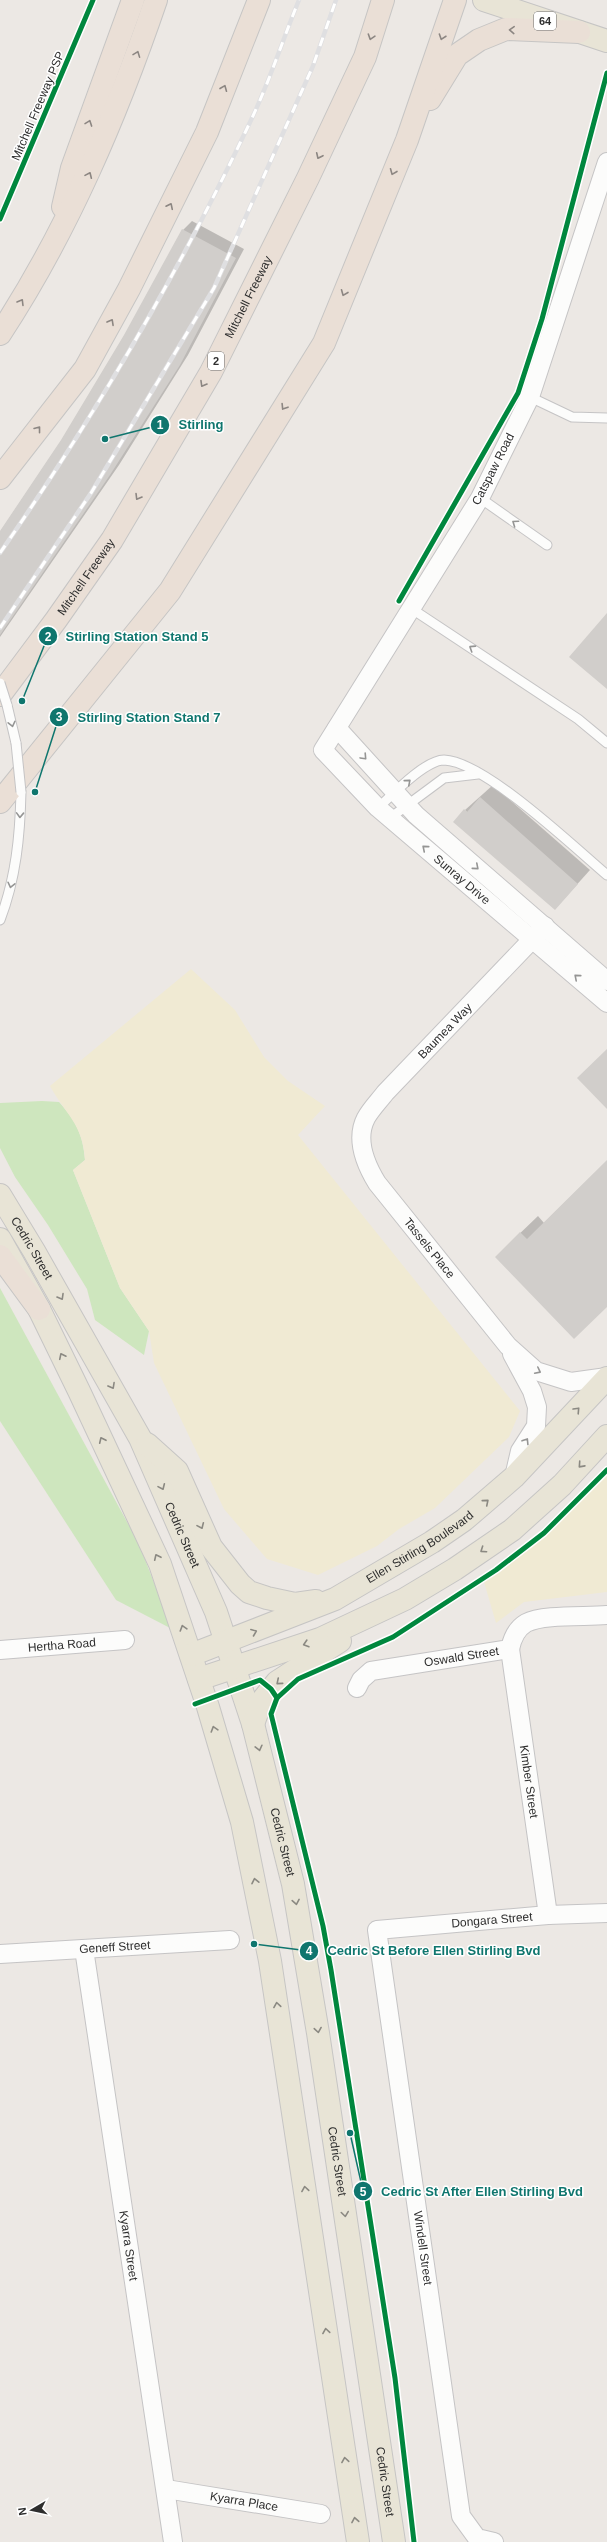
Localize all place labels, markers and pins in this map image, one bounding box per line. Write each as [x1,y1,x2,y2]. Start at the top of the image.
callout: Stirling [150,412,231,437]
callout: Stirling Station Stand 5 [38,624,217,649]
callout: Stirling Station Stand 7 [49,705,228,730]
callout: Cedric St Before Ellen Stirling Bvd [299,1938,548,1963]
callout: Cedric St After Ellen Stirling Bvd [353,2179,591,2204]

